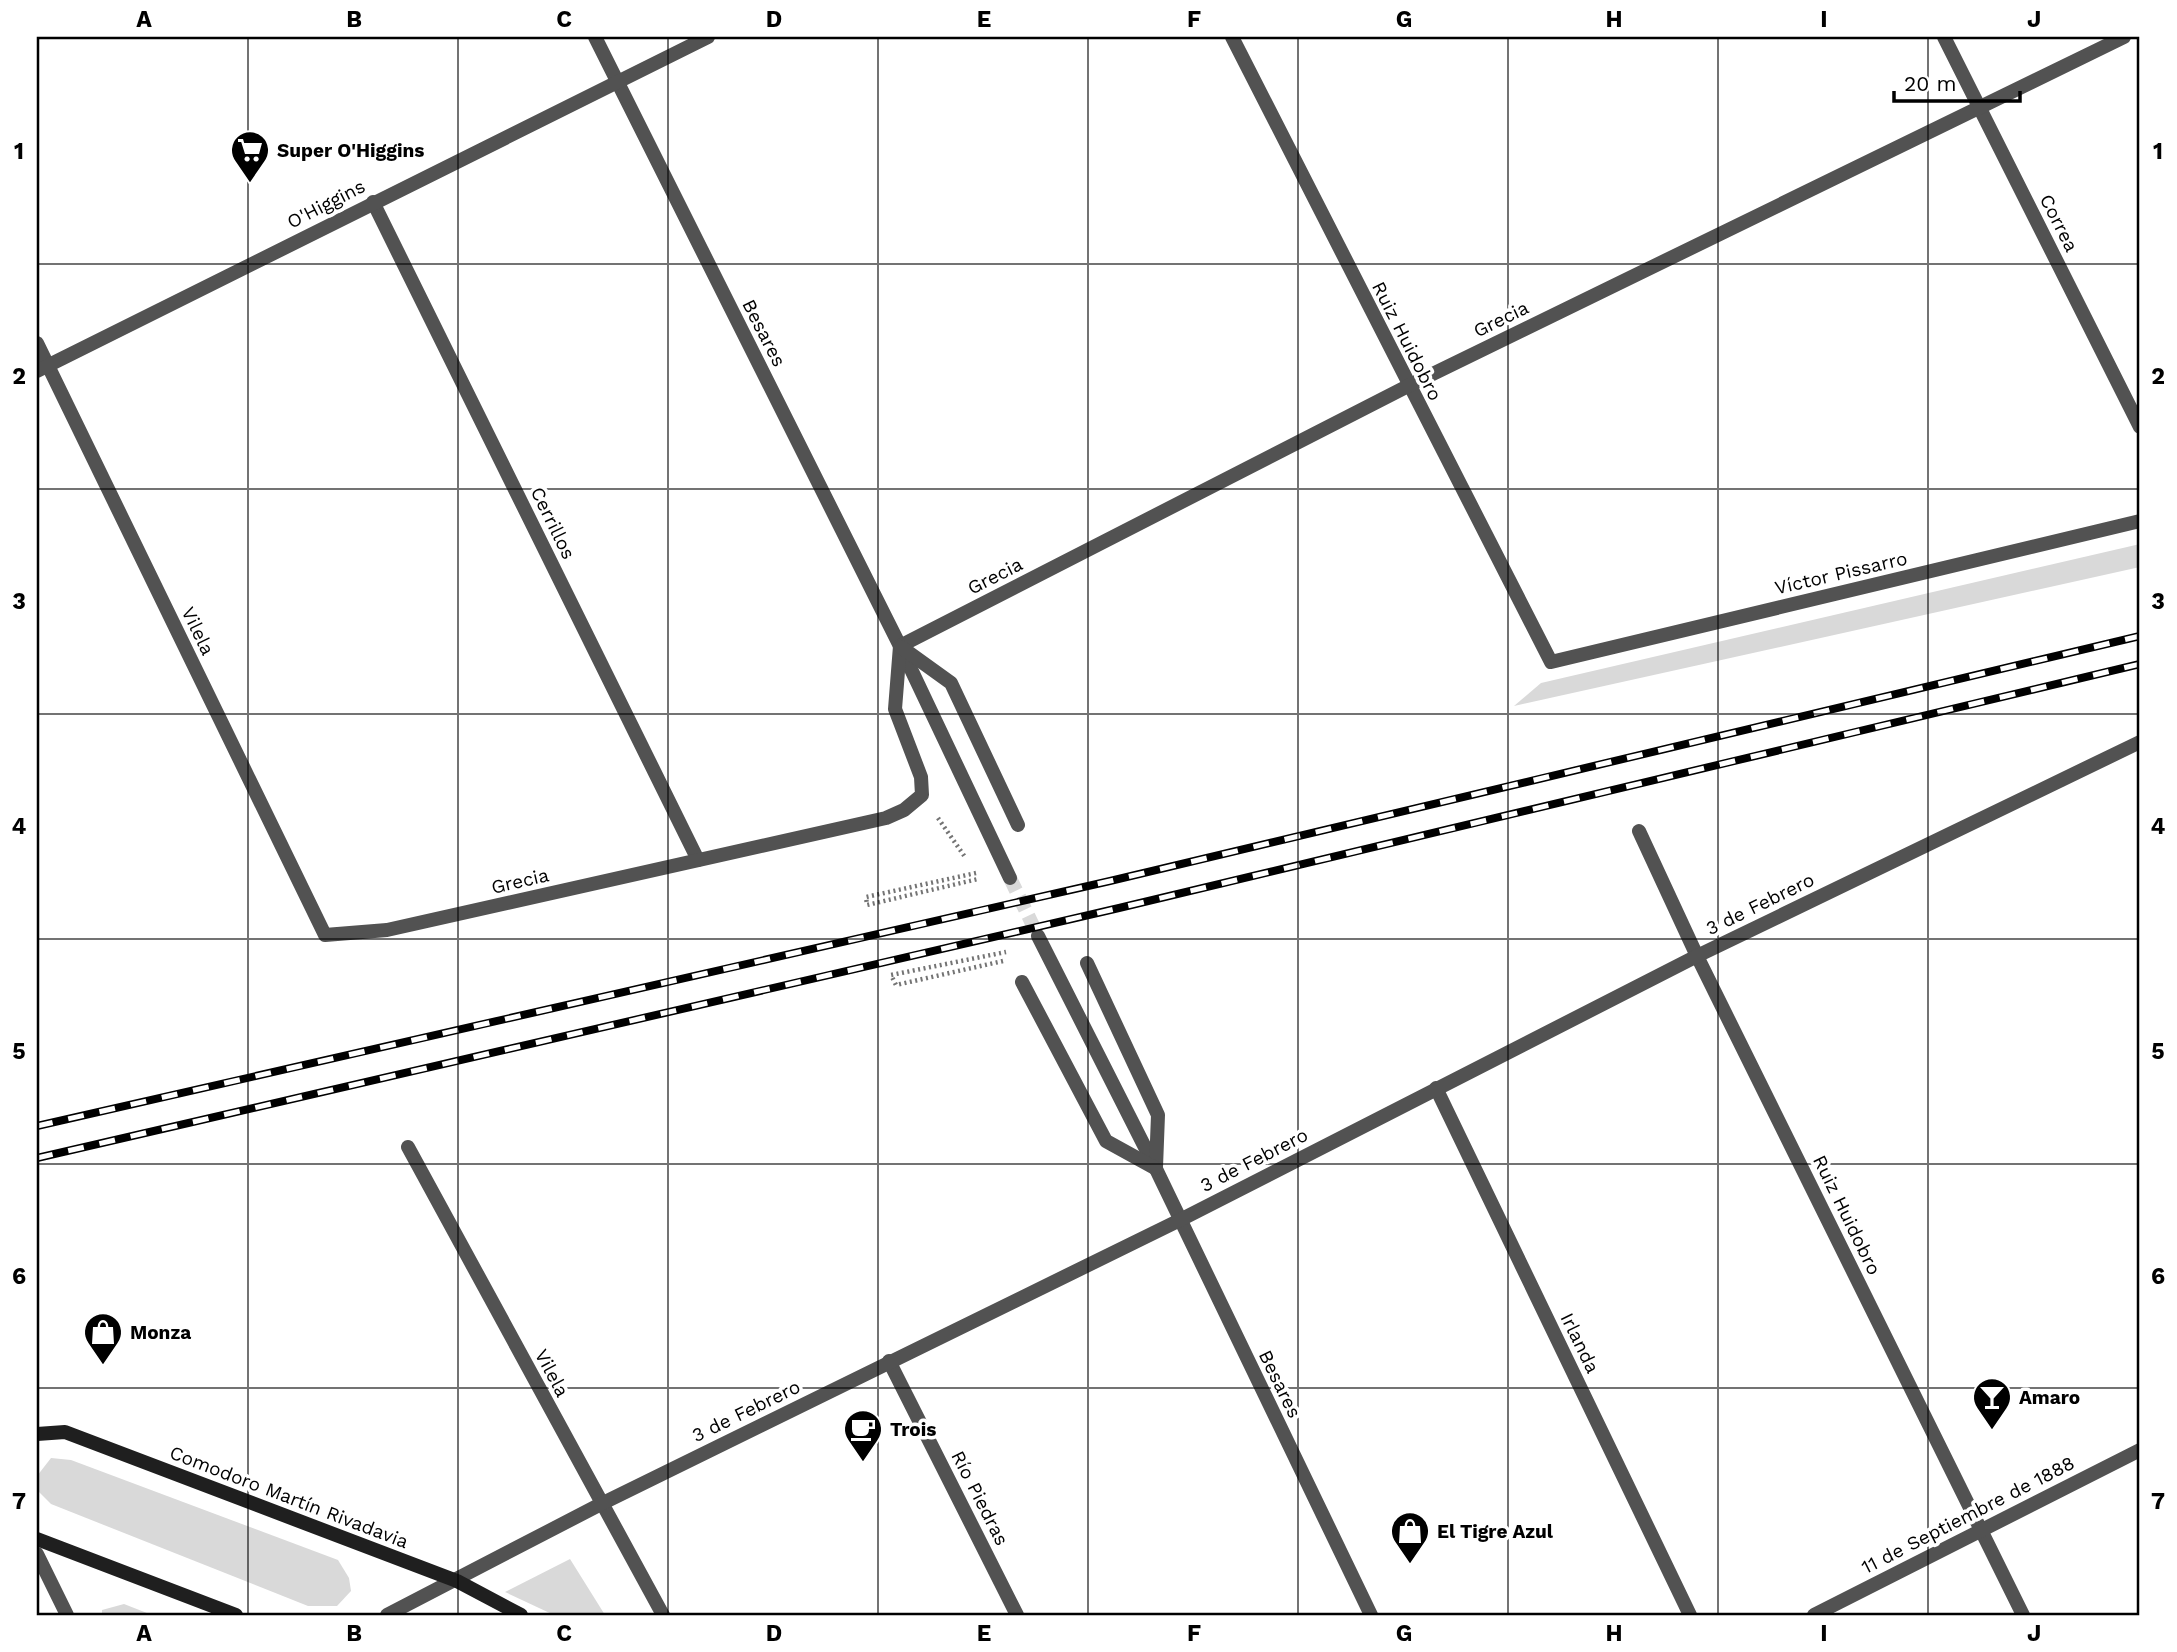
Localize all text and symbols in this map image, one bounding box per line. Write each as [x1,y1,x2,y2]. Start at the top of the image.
text: A [136,6,152,33]
text: B [346,6,362,33]
text: C [556,6,572,33]
text: D [766,6,782,33]
text: E [977,6,991,33]
text: F [1187,6,1201,33]
text: G [1396,6,1412,33]
text: H [1605,6,1623,33]
text: I [1820,6,1828,33]
text: J [2027,6,2041,33]
scale bar [1894,60,2020,104]
text: 20 m [1904,71,1956,96]
supermarket icon: Super O'Higgins [229,129,271,184]
text: 1 [14,138,24,165]
text: 1 [2153,138,2163,165]
place label: Super O'Higgins [277,139,424,162]
street label: O'Higgins [283,175,369,233]
street label: Correa [2035,190,2083,256]
street label: Ruiz Huidobro [1367,278,1447,404]
street label: Besares [737,295,791,371]
street label: Grecia [1470,296,1533,342]
text: 2 [12,363,26,390]
text: 2 [2151,363,2165,390]
street label: Cerrillos [526,483,580,563]
street label: Víctor Pissarro [1773,547,1909,599]
street label: Grecia [964,552,1027,600]
text: 3 [12,588,26,615]
text: 3 [2151,588,2165,615]
street label: Vilela [177,603,220,659]
text: 4 [12,813,27,840]
text: 4 [2151,813,2166,840]
street label: Grecia [489,863,551,899]
street label: 3 de Febrero [1702,868,1818,940]
text: 5 [12,1038,26,1065]
text: 5 [2151,1038,2165,1065]
street label: 3 de Febrero [1196,1123,1312,1197]
street label: Ruiz Huidobro [1808,1151,1886,1279]
text: 6 [12,1263,26,1290]
text: 6 [2151,1263,2165,1290]
street label: Irlanda [1556,1309,1605,1377]
shop icon: Monza [82,1311,124,1366]
place label: Monza [130,1321,191,1344]
street label: Vilela [530,1345,574,1401]
street label: Besares [1254,1346,1306,1422]
street label: 3 de Febrero [688,1375,804,1447]
bar icon: Amaro [1971,1376,2013,1431]
place label: Amaro [2019,1386,2080,1409]
cafe icon: Trois [842,1408,884,1463]
place label: Trois [890,1418,936,1441]
street label: Comodoro Martín Rivadavia [166,1441,412,1553]
street label: Río Piedras [946,1447,1014,1549]
street label: 11 de Septiembre de 1888 [1858,1451,2078,1579]
text: 7 [12,1488,26,1515]
text: 7 [2151,1488,2165,1515]
shop icon: El Tigre Azul [1389,1510,1431,1565]
place label: El Tigre Azul [1437,1520,1554,1543]
text: A [136,1620,152,1647]
text: B [346,1620,362,1647]
text: C [556,1620,572,1647]
text: D [766,1620,782,1647]
text: E [977,1620,991,1647]
text: F [1187,1620,1201,1647]
text: G [1396,1620,1412,1647]
text: H [1605,1620,1623,1647]
text: I [1820,1620,1828,1647]
text: J [2027,1620,2041,1647]

